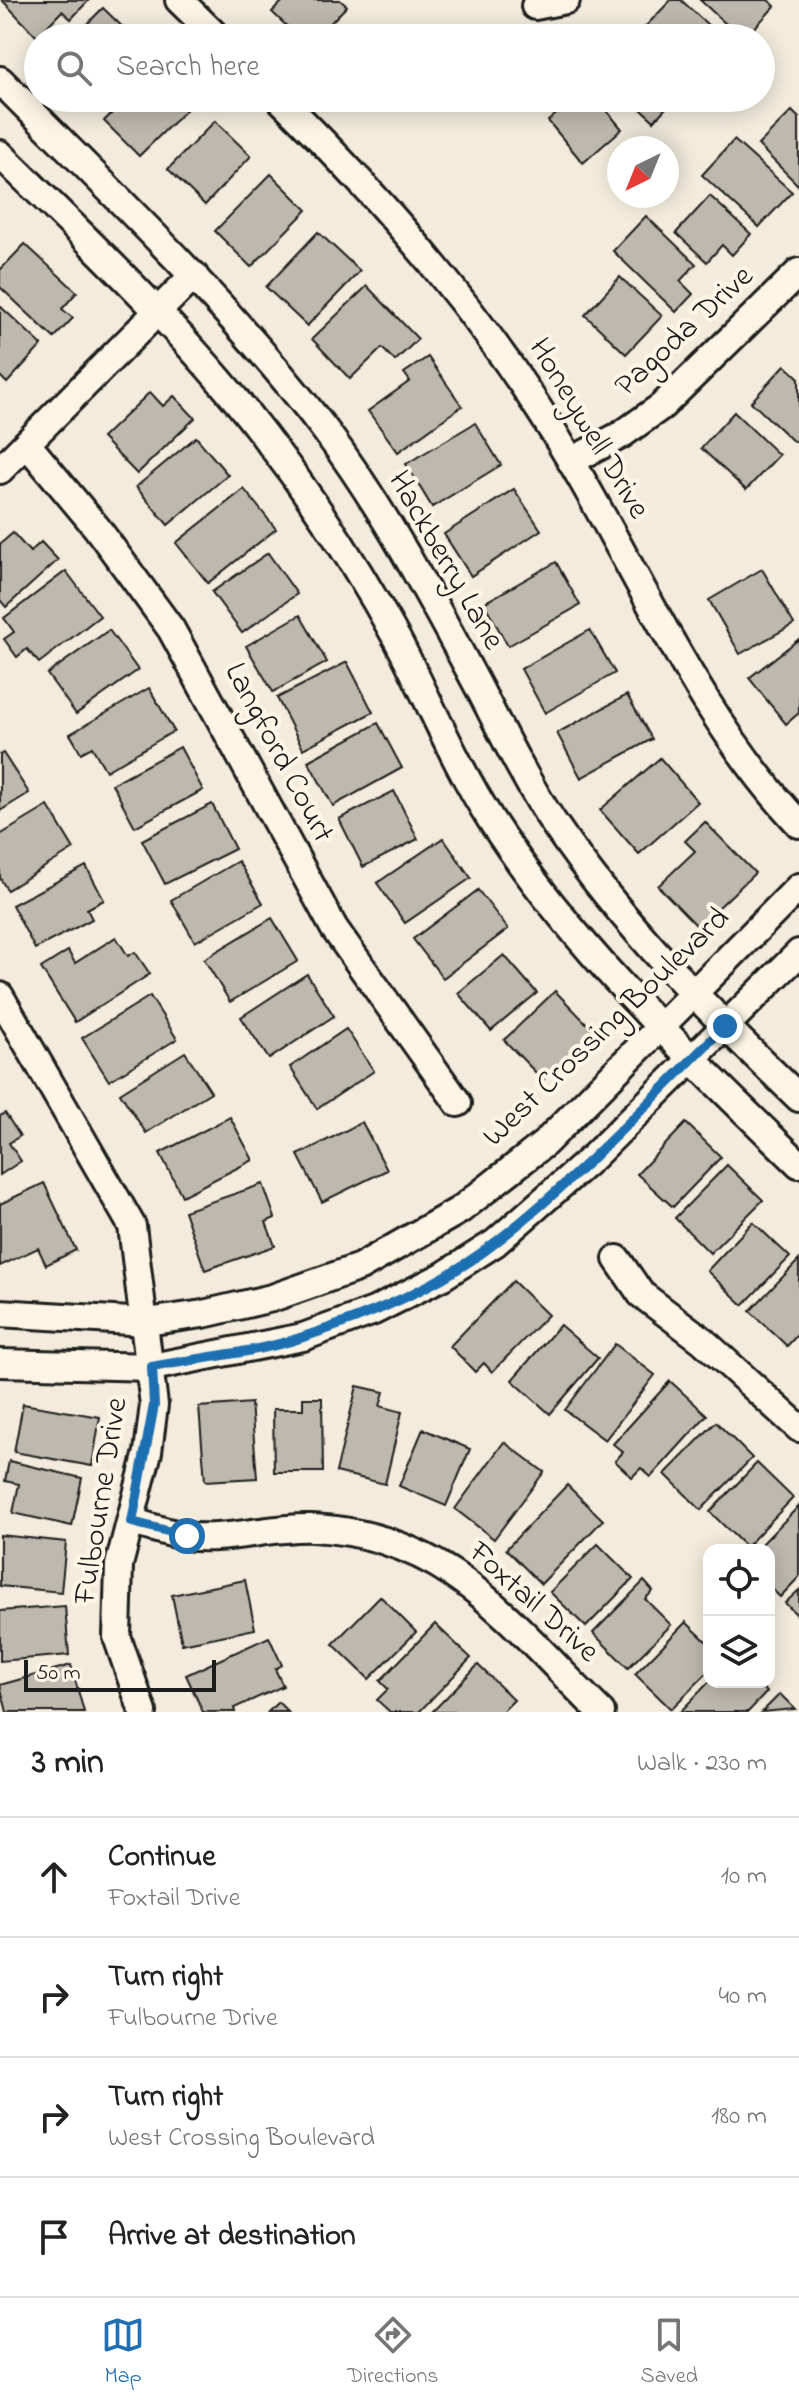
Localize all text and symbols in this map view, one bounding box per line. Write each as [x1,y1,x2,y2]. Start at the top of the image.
search box [24,24,775,112]
icon: search [52,46,96,90]
text: Search here [116,46,260,90]
north arrow [607,136,679,208]
street label: Pagoda Drive [605,255,766,409]
street label: Honeywell Drive [515,329,661,529]
street label: Hackberry Lane [375,463,516,660]
street label: Langford Court [211,655,345,852]
street label: West Crossing Boulevard [473,897,741,1159]
route end [707,1008,743,1044]
street label: Fulbourne Drive [62,1394,142,1609]
route start [169,1518,205,1554]
street label: Foxtail Drive [456,1530,610,1675]
map controls [703,1544,775,1688]
button: locate [703,1544,775,1616]
button: layers [703,1616,775,1688]
scale bar [24,1656,216,1692]
text: 50 m [36,1658,81,1690]
text: 3 min [32,1739,104,1789]
text: Walk · 230 m [637,1745,767,1783]
text: Continue [108,1836,216,1880]
icon: ahead [32,1855,76,1899]
text: 10 m [721,1858,767,1896]
text: Foxtail Drive [108,1880,240,1918]
text: Turn right [108,1956,223,2000]
icon: right [32,1975,76,2019]
text: 40 m [718,1978,767,2016]
text: Fulbourne Drive [108,2000,278,2038]
text: Turn right [108,2076,223,2120]
icon: right [32,2095,76,2139]
text: 180 m [711,2098,767,2136]
text: West Crossing Boulevard [108,2120,375,2158]
icon: arrive [32,2215,76,2259]
text: Arrive at destination [108,2215,356,2259]
tab: Map [101,2313,145,2393]
tab: Directions [347,2313,438,2393]
tab: Saved [641,2313,698,2393]

